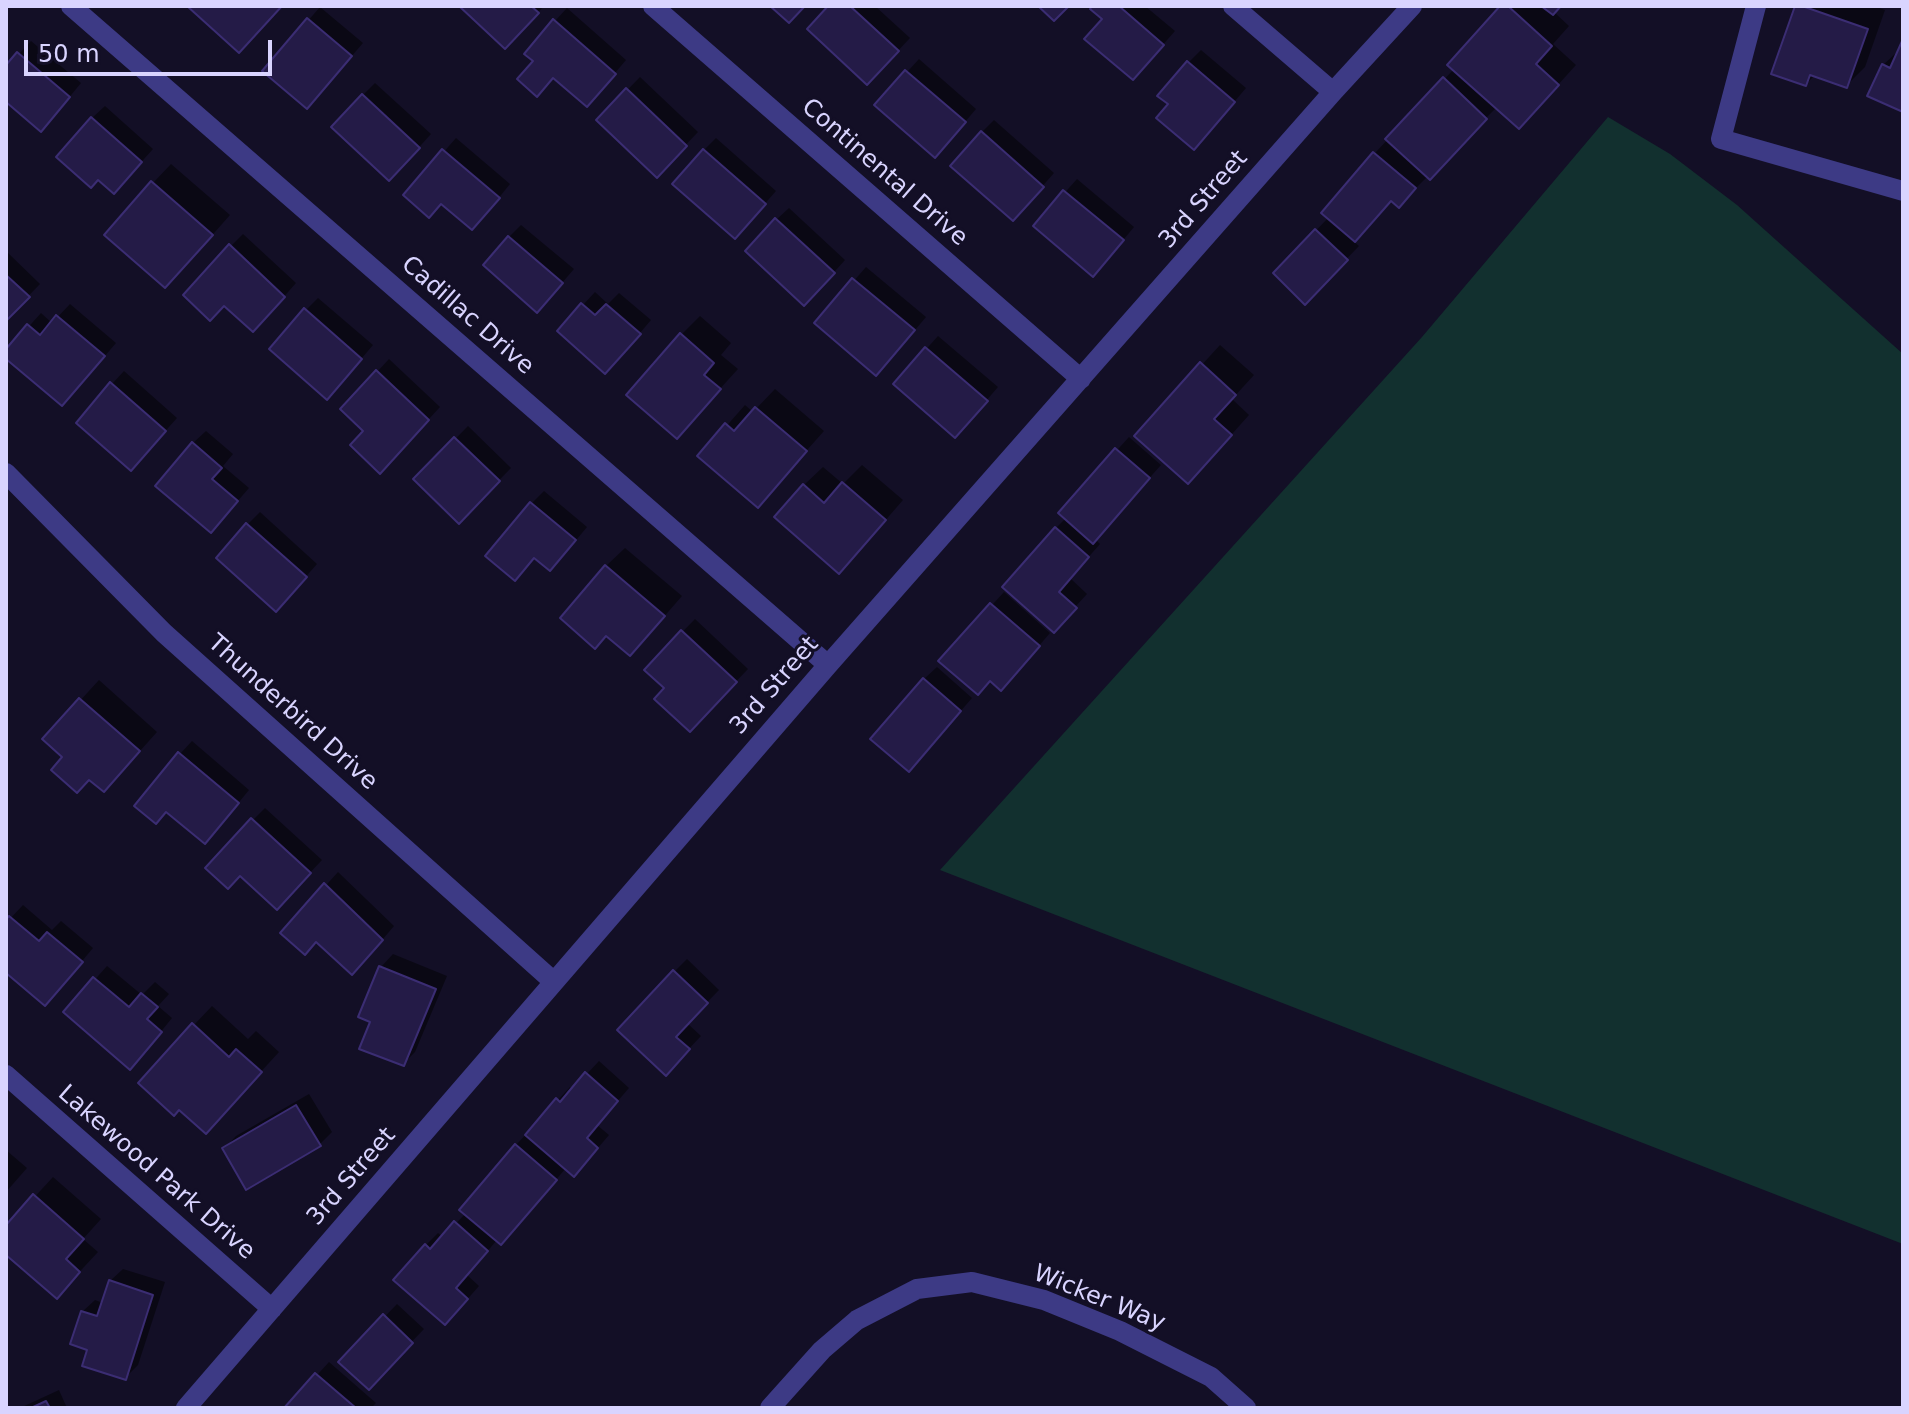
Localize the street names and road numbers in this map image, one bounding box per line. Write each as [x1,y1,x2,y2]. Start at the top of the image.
street label: Continental Drive [795,93,973,253]
street label: 3rd Street [1154,145,1254,255]
street label: Cadillac Drive [395,251,539,381]
street label: Thunderbird Drive [201,629,383,797]
street label: 3rd Street [725,631,825,741]
street label: Lakewood Park Drive [52,1080,260,1266]
street label: 3rd Street [302,1122,402,1232]
street label: Wicker Way [1029,1260,1169,1338]

